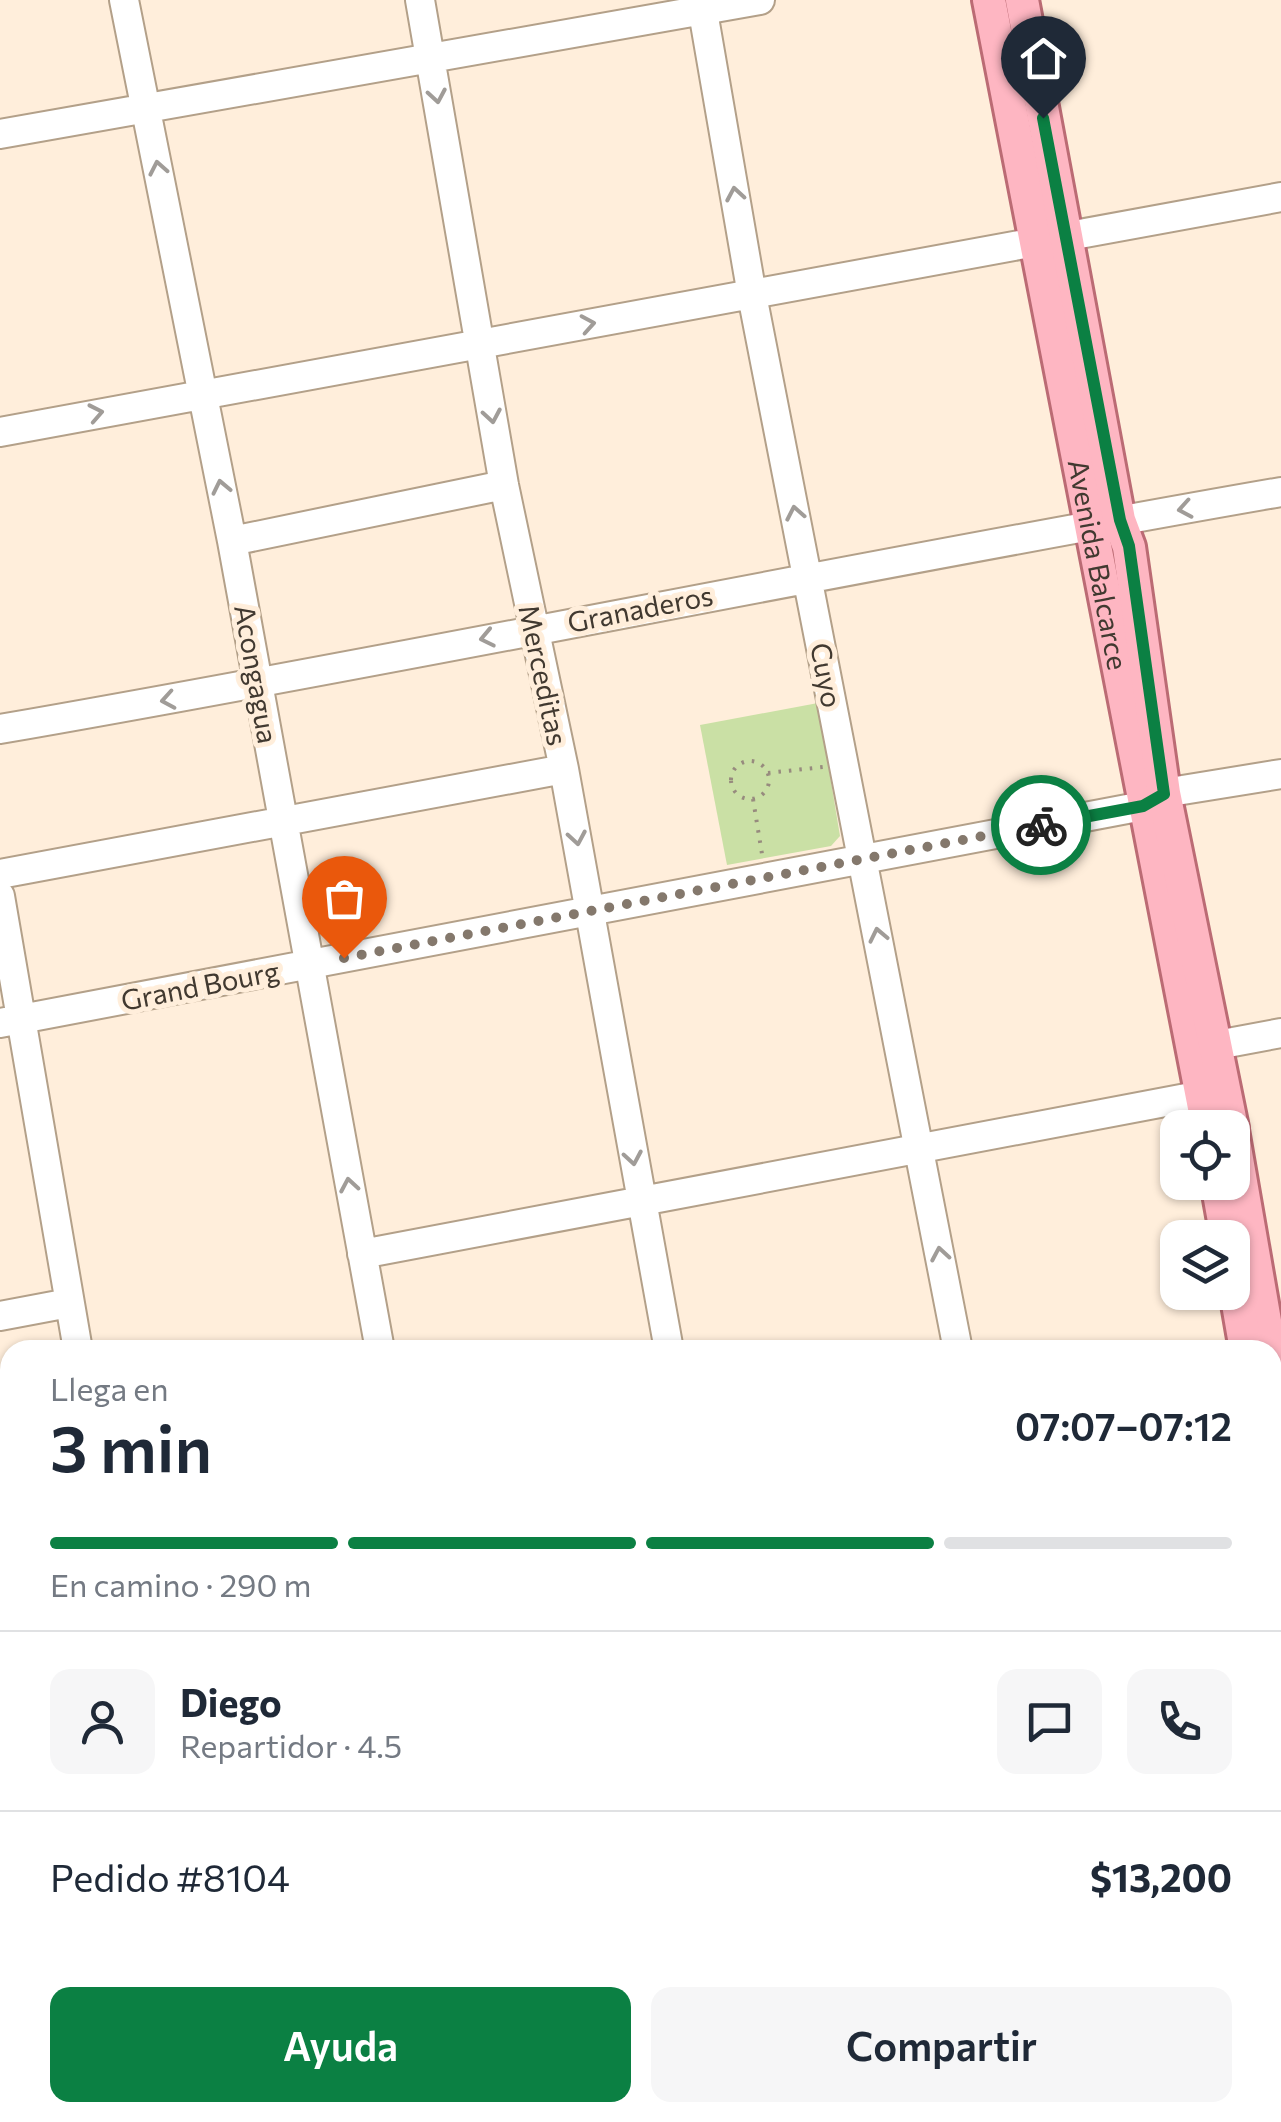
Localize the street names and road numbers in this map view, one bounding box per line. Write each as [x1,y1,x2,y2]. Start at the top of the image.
street label: Avenida Balcarce [1061,456,1136,673]
street label: Granaderos [564,577,716,639]
street label: Merceditas [512,601,576,749]
street label: Acongagua [228,602,286,746]
street label: Cuyo [804,640,850,710]
street label: Grand Bourg [118,953,282,1017]

